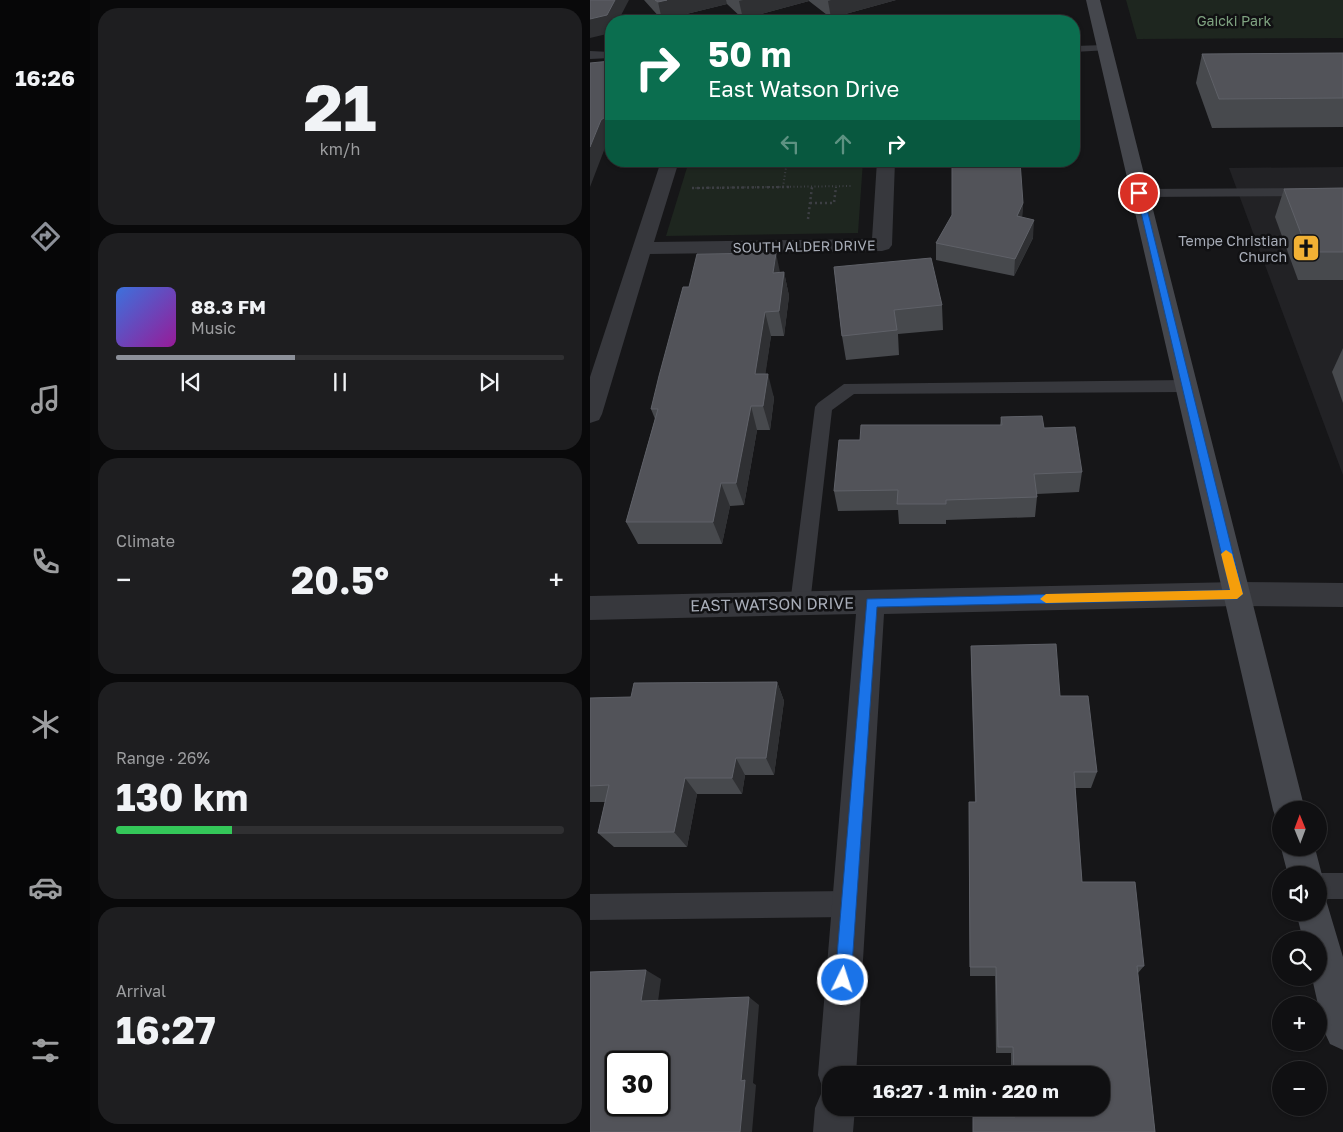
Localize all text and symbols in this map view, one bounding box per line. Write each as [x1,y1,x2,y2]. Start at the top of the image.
park label: Gaicki Park [1197,12,1271,29]
text: 50 m [708,33,791,75]
icon: right [625,35,690,100]
text: 16:26 [15,64,75,91]
text: 21 [303,67,377,145]
text: East Watson Drive [708,75,899,102]
icon: left [776,130,804,158]
icon: ahead [829,130,857,158]
icon: right [882,130,910,158]
text: km/h [320,139,360,159]
pin [1118,172,1160,214]
icon: arrive [1125,179,1153,207]
icon: directions [28,219,63,254]
place label: Tempe Christian Church [1178,232,1287,265]
church icon: Tempe Christian Church [1291,233,1321,263]
street label: SOUTH ALDER DRIVE [733,236,875,256]
text: 88.3 FM [191,295,266,318]
text: Music [191,318,236,338]
icon: previous [177,368,205,396]
icon: pause [326,368,354,396]
icon: next [475,368,503,396]
icon: music [28,382,63,417]
text: Climate [116,531,175,551]
icon: phone [28,544,63,579]
text: 20.5° [291,557,389,602]
text: − [116,563,131,596]
text: + [549,563,564,596]
street label: EAST WATSON DRIVE [690,593,854,615]
icon: climate [28,707,63,742]
text: Range · 26% [116,748,210,768]
text: 130 km [116,774,248,819]
north arrow [1272,801,1328,856]
map controls [1272,801,1327,1116]
button: sound [1272,866,1327,921]
icon: car [28,870,63,905]
button: search [1272,931,1327,986]
position arrow [816,953,868,1005]
text: Arrival [116,981,166,1001]
button: + [1272,996,1327,1051]
text: 16:27 [116,1007,216,1052]
icon: filters [28,1033,63,1068]
speed limit sign: 30 [605,1051,670,1116]
button: − [1272,1061,1327,1116]
text: 16:27 · 1 min · 220 m [873,1079,1059,1102]

